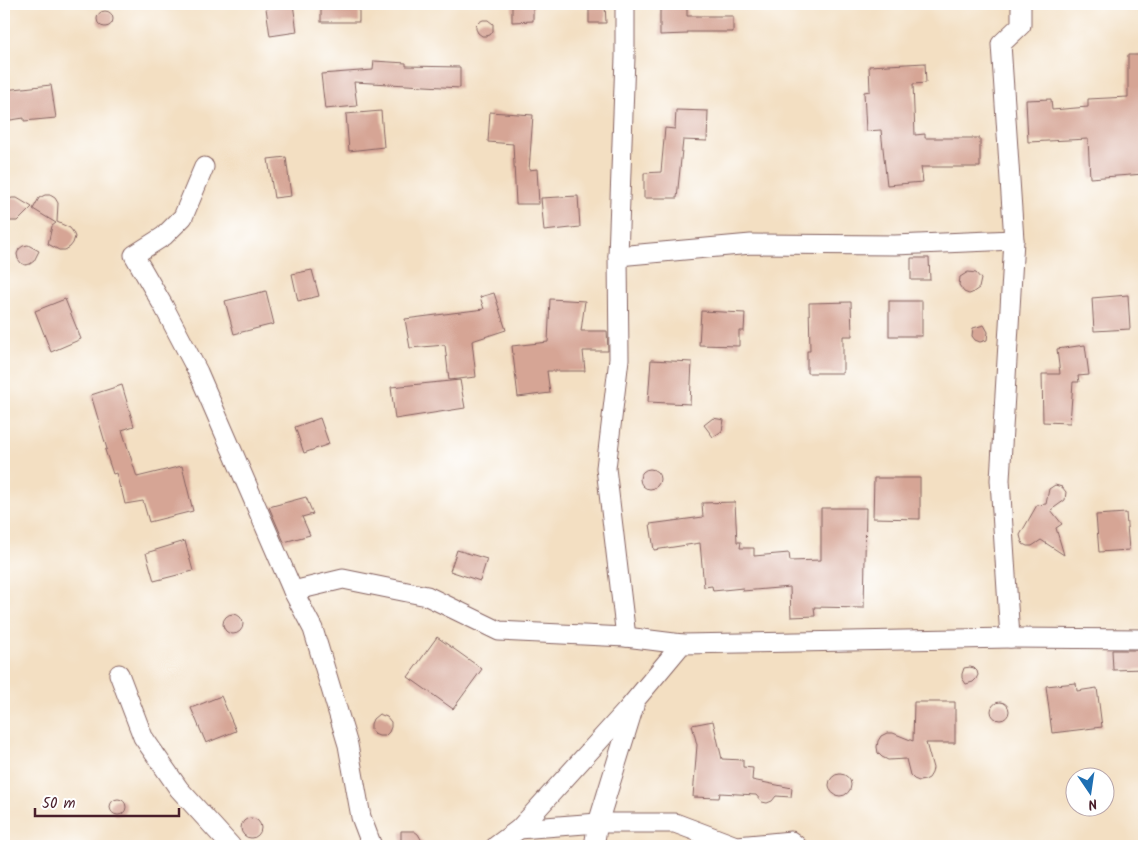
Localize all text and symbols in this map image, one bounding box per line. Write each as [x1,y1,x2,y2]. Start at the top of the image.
north arrow [1066,768,1116,818]
scale bar [35,785,179,817]
text: 50 m [42,792,76,816]
text: N [1086,792,1099,815]

